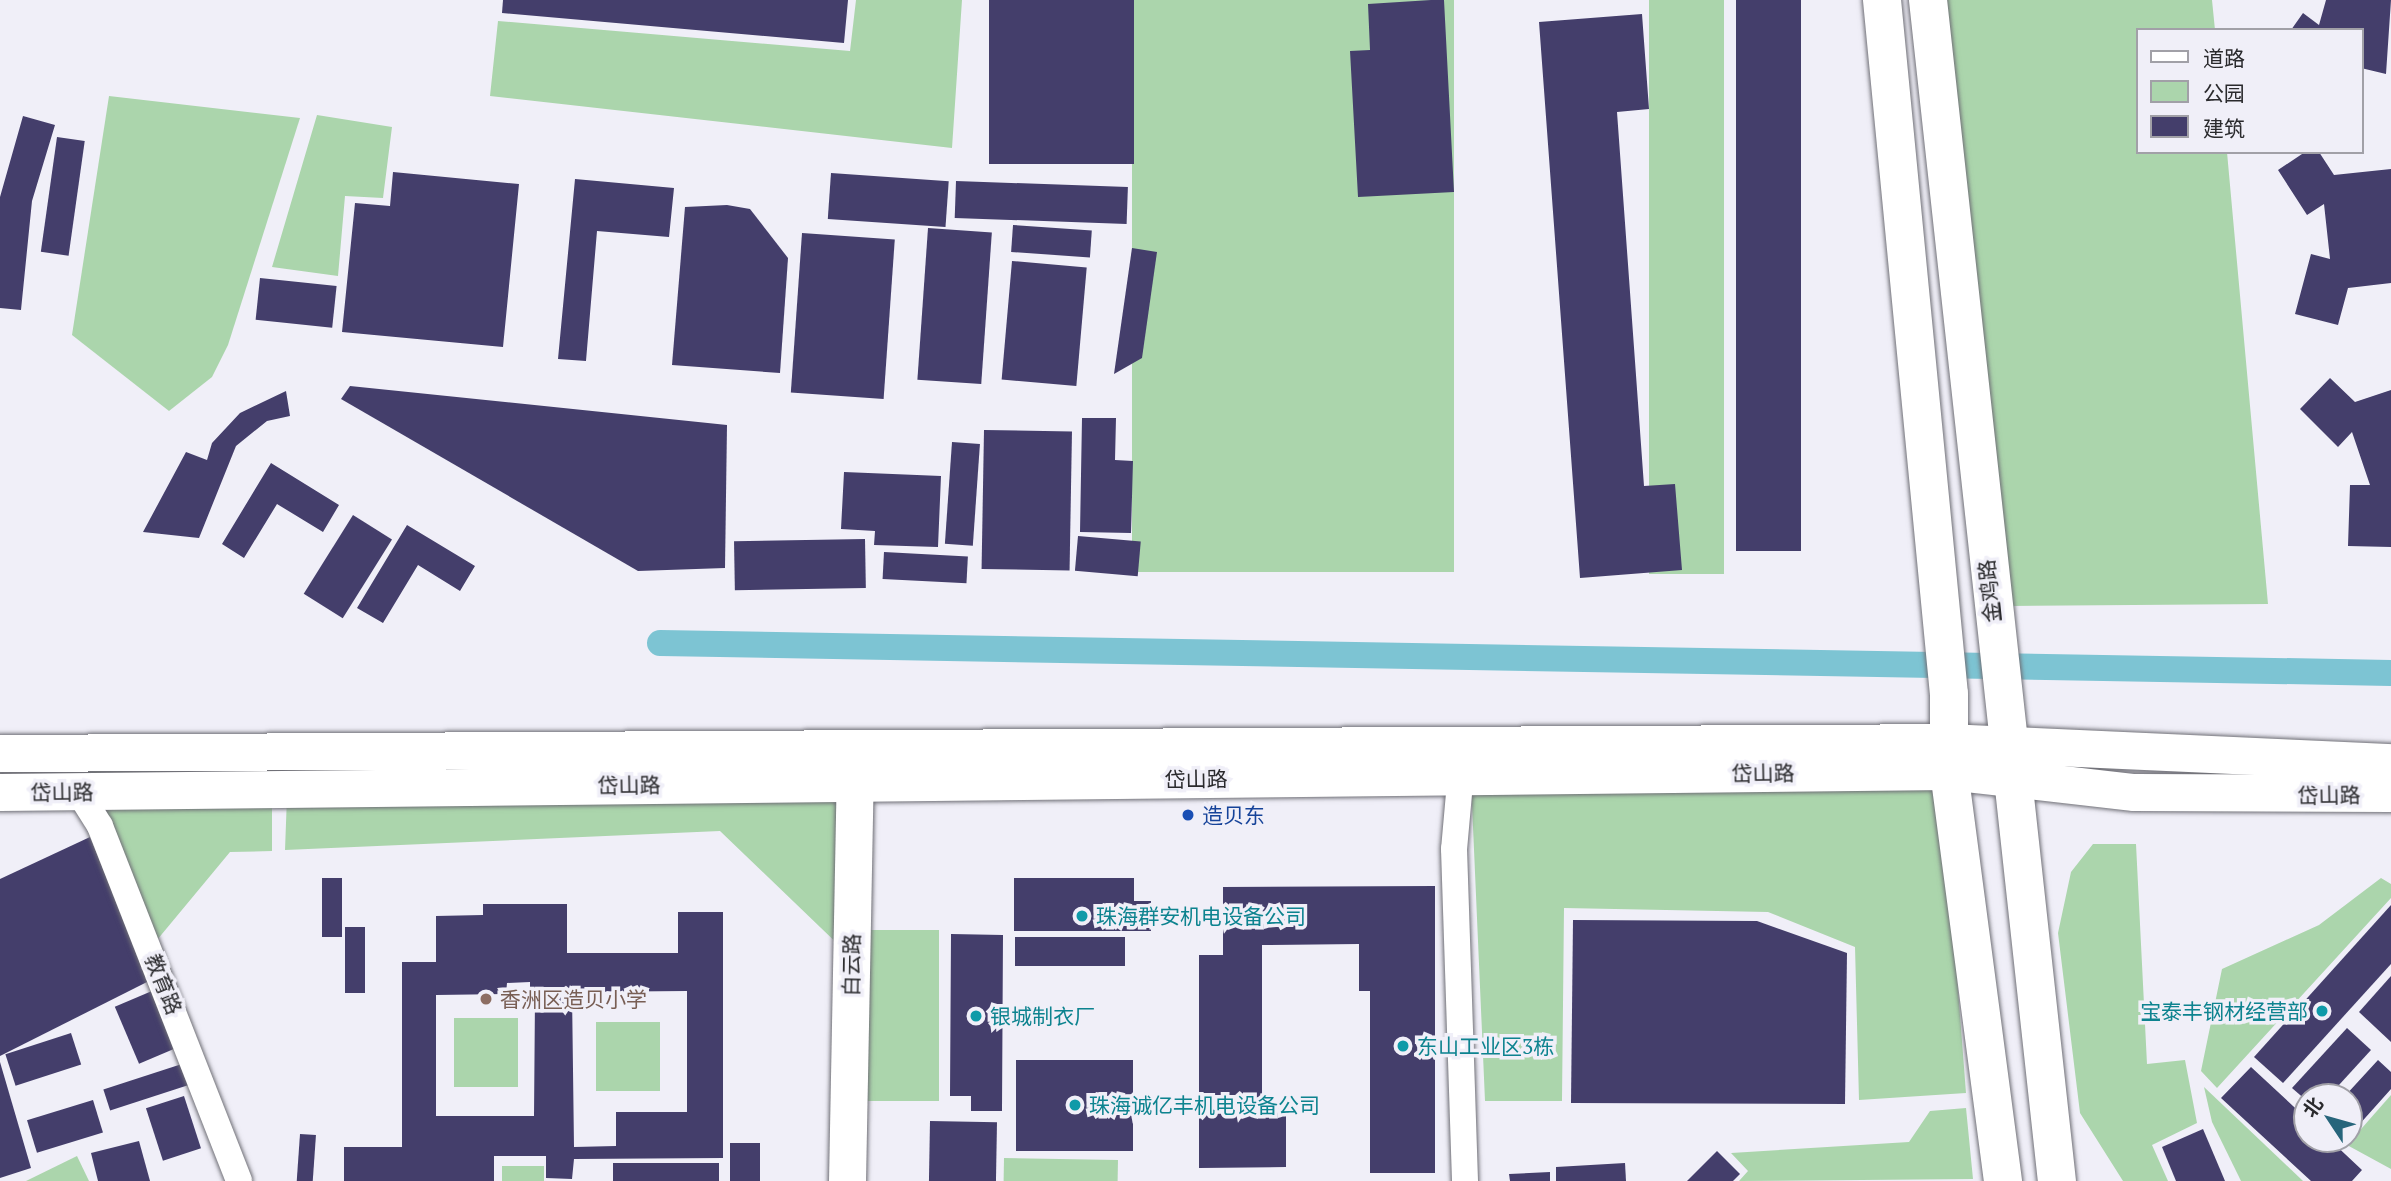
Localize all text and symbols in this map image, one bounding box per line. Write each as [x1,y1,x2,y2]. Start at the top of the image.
legend [2136,28,2363,154]
text: 道路 [2203,44,2245,72]
text: 公园 [2203,79,2245,107]
text: 建筑 [2203,114,2245,142]
street label: 金鸡路 [1973,558,2005,624]
street label: 岱山路 [1731,760,1795,786]
street label: 岱山路 [1164,766,1228,792]
street label: 岱山路 [597,772,661,798]
street label: 岱山路 [30,779,94,805]
street label: 岱山路 [2297,782,2361,808]
place label: 造贝东 [1202,802,1265,828]
marker: 造贝东 [1180,807,1196,823]
place label: 珠海群安机电设备公司 [1096,903,1306,929]
marker: 珠海群安机电设备公司 [1074,908,1090,924]
street label: 白云路 [838,933,864,997]
street label: 教育路 [141,950,187,1018]
place label: 香洲区造贝小学 [500,986,647,1012]
marker: 香洲区造贝小学 [478,991,494,1007]
place label: 宝泰丰钢材经营部 [2140,998,2308,1024]
place label: 银城制衣厂 [990,1003,1095,1029]
marker: 宝泰丰钢材经营部 [2314,1003,2330,1019]
marker: 银城制衣厂 [968,1008,984,1024]
place label: 东山工业区3栋 [1417,1033,1554,1059]
marker: 东山工业区3栋 [1395,1038,1411,1054]
north arrow [2293,1083,2363,1153]
place label: 珠海诚亿丰机电设备公司 [1089,1092,1320,1118]
text: 北 [2297,1092,2328,1122]
marker: 珠海诚亿丰机电设备公司 [1067,1097,1083,1113]

